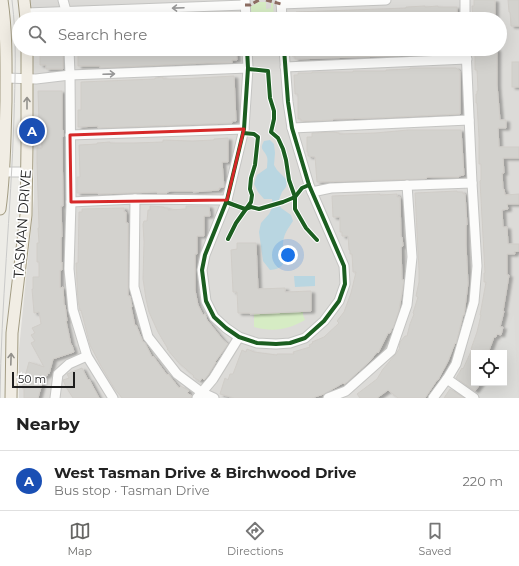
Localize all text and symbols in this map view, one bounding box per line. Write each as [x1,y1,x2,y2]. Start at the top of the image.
one-way arrow [172,4,185,11]
search box [12,12,507,56]
icon: search [26,23,48,45]
text: Search here [58,25,147,44]
one-way arrow [102,70,115,77]
one-way arrow [23,97,31,110]
pin: A [19,116,45,146]
street label: TASMAN DRIVE [9,169,35,279]
your location [278,245,298,265]
map controls [471,350,507,386]
button: locate [471,350,507,386]
one-way arrow [7,353,15,366]
scale bar [12,370,75,389]
text: 50 m [18,372,46,386]
text: Nearby [16,414,80,434]
text: West Tasman Drive & Birchwood Drive [54,463,356,482]
text: A [24,473,34,489]
text: 220 m [462,473,503,489]
text: Bus stop · Tasman Drive [54,482,210,498]
tab: Map [68,520,92,558]
tab: Directions [227,520,283,558]
tab: Saved [418,520,451,558]

